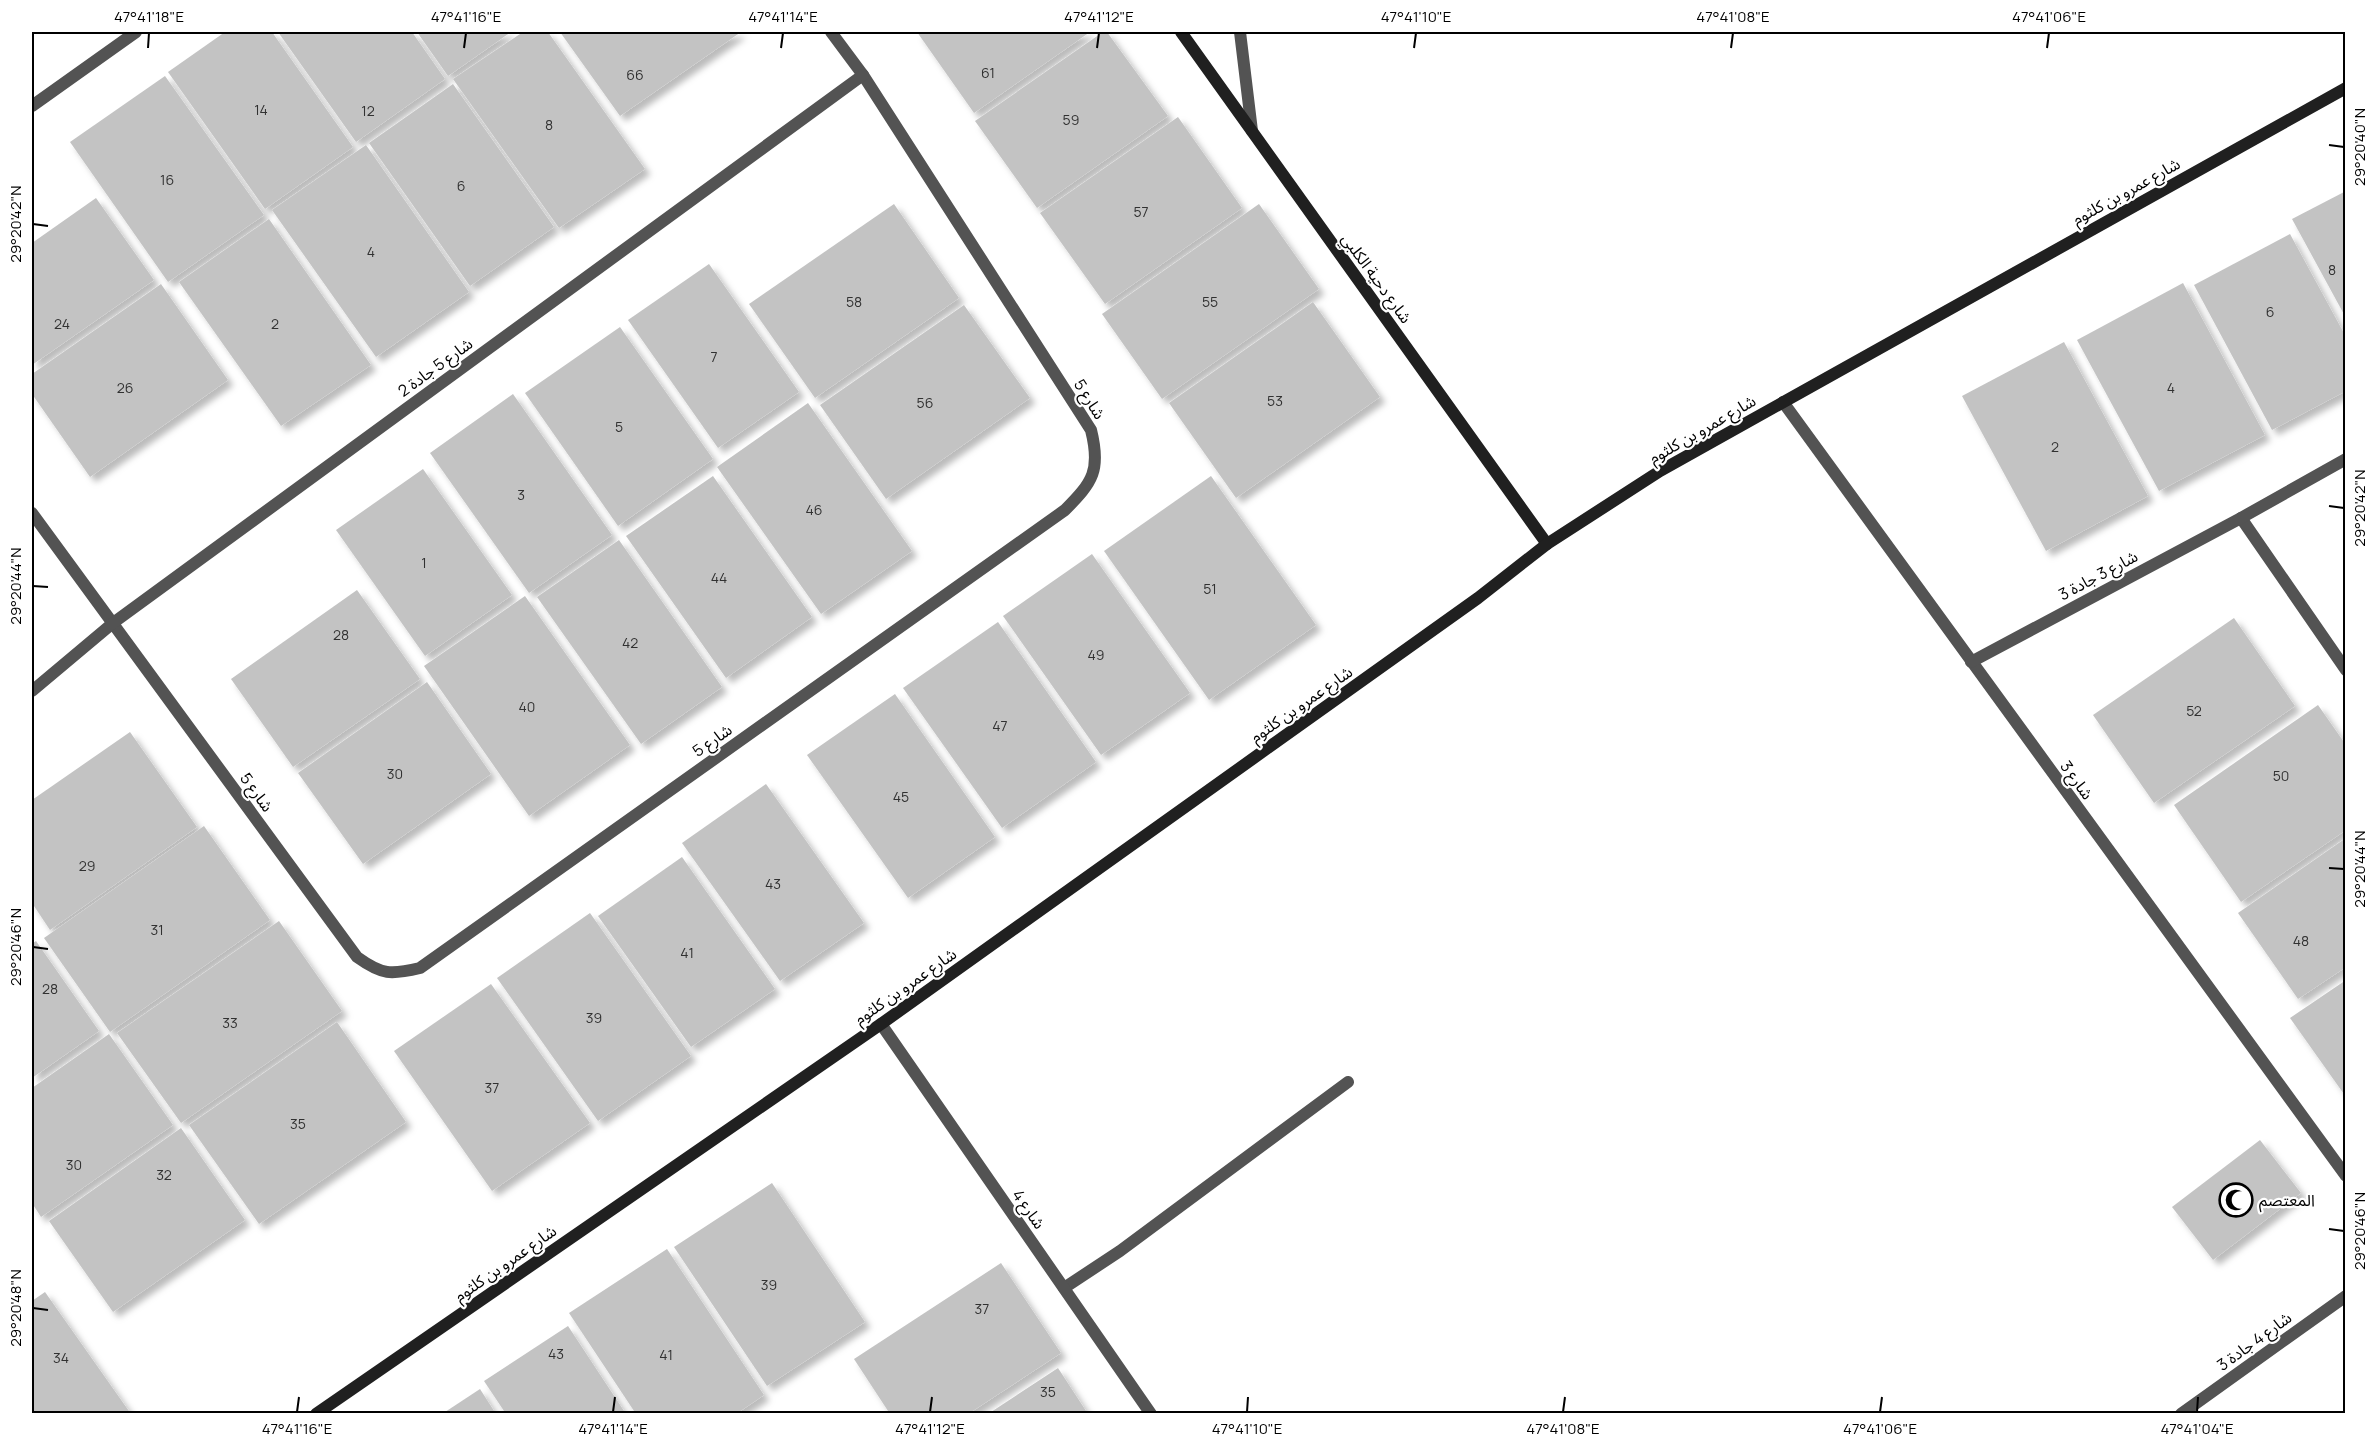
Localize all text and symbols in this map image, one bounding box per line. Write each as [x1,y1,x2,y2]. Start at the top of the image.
text: 47°41'18"E [114,6,184,27]
text: 47°41'16"E [431,6,501,27]
text: 47°41'14"E [748,6,818,27]
text: 47°41'12"E [1064,6,1134,27]
text: 47°41'10"E [1381,6,1451,27]
text: 47°41'08"E [1696,6,1770,27]
text: 47°41'06"E [2012,6,2086,27]
house number: 61 [981,63,995,82]
house number: 66 [626,65,644,84]
house number: 14 [254,100,268,119]
house number: 12 [361,101,375,120]
text: 29°20'40"N [2349,108,2370,186]
house number: 59 [1063,110,1079,129]
house number: 8 [545,115,553,134]
street label: شارع عمرو بن كلثوم [2068,152,2185,232]
house number: 16 [160,170,174,189]
house number: 6 [457,176,465,195]
text: 29°20'42"N [5,185,26,263]
house number: 57 [1133,202,1149,221]
street label: شارع دحية الكلبي [1335,228,1417,329]
house number: 4 [367,242,375,261]
house number: 8 [2328,260,2336,279]
house number: 58 [846,292,862,311]
house number: 55 [1202,292,1218,311]
house number: 6 [2266,302,2274,321]
house number: 24 [54,314,70,333]
house number: 2 [271,314,279,333]
street label: شارع 5 جادة 2 [393,332,478,403]
house number: 7 [710,347,718,366]
street label: شارع 5 [1067,375,1111,424]
house number: 26 [117,378,133,397]
house number: 4 [2167,378,2175,397]
street label: شارع عمرو بن كلثوم [1644,389,1761,470]
house number: 53 [1267,391,1283,410]
house number: 56 [917,393,933,412]
house number: 5 [615,417,623,436]
house number: 2 [2051,437,2059,456]
text: 29°20'42"N [2349,469,2370,547]
house number: 3 [517,485,525,504]
house number: 46 [806,500,822,519]
street label: شارع 3 جادة 3 [2055,545,2142,607]
text: 29°20'44"N [5,547,26,625]
house number: 1 [421,553,427,572]
house number: 44 [711,568,727,587]
house number: 51 [1203,579,1217,598]
house number: 28 [333,625,349,644]
house number: 42 [622,633,638,652]
house number: 49 [1088,645,1104,664]
street label: شارع عمرو بن كلثوم [1245,661,1358,749]
house number: 40 [519,697,535,716]
house number: 52 [2186,701,2202,720]
house number: 47 [992,716,1008,735]
street label: شارع 5 [688,718,737,763]
street label: شارع 3 [2054,756,2099,805]
house number: 30 [387,764,403,783]
house number: 50 [2273,766,2289,785]
street label: شارع 5 [234,768,279,817]
house number: 45 [893,787,909,806]
text: 29°20'44"N [2349,830,2370,908]
house number: 29 [79,856,95,875]
house number: 43 [765,874,781,893]
text: 29°20'46"N [5,908,26,986]
house number: 31 [150,920,164,939]
house number: 48 [2293,931,2309,950]
house number: 41 [680,943,694,962]
street label: شارع عمرو بن كلثوم [849,943,962,1031]
house number: 28 [42,979,58,998]
house number: 39 [586,1008,602,1027]
house number: 33 [222,1013,238,1032]
house number: 37 [485,1078,499,1097]
house number: 35 [290,1114,306,1133]
house number: 30 [66,1155,82,1174]
house number: 32 [156,1165,172,1184]
mosque icon: المعتصم [2218,1182,2254,1218]
street label: شارع 4 [1006,1185,1051,1234]
place label: المعتصم [2259,1189,2315,1213]
text: 29°20'46"N [2349,1192,2370,1270]
street label: شارع عمرو بن كلثوم [449,1220,562,1308]
text: 29°20'48"N [5,1269,26,1347]
house number: 39 [761,1275,777,1294]
house number: 37 [975,1299,989,1318]
street label: شارع 4 جادة 3 [2212,1306,2297,1377]
house number: 43 [548,1344,564,1363]
house number: 41 [659,1345,673,1364]
house number: 34 [53,1348,69,1367]
house number: 35 [1040,1382,1056,1401]
text: 47°41'16"E [262,1418,332,1439]
text: 47°41'14"E [578,1418,648,1439]
text: 47°41'12"E [895,1418,965,1439]
text: 47°41'10"E [1212,1418,1282,1439]
text: 47°41'08"E [1526,1418,1600,1439]
text: 47°41'06"E [1843,1418,1917,1439]
text: 47°41'04"E [2161,1418,2234,1439]

